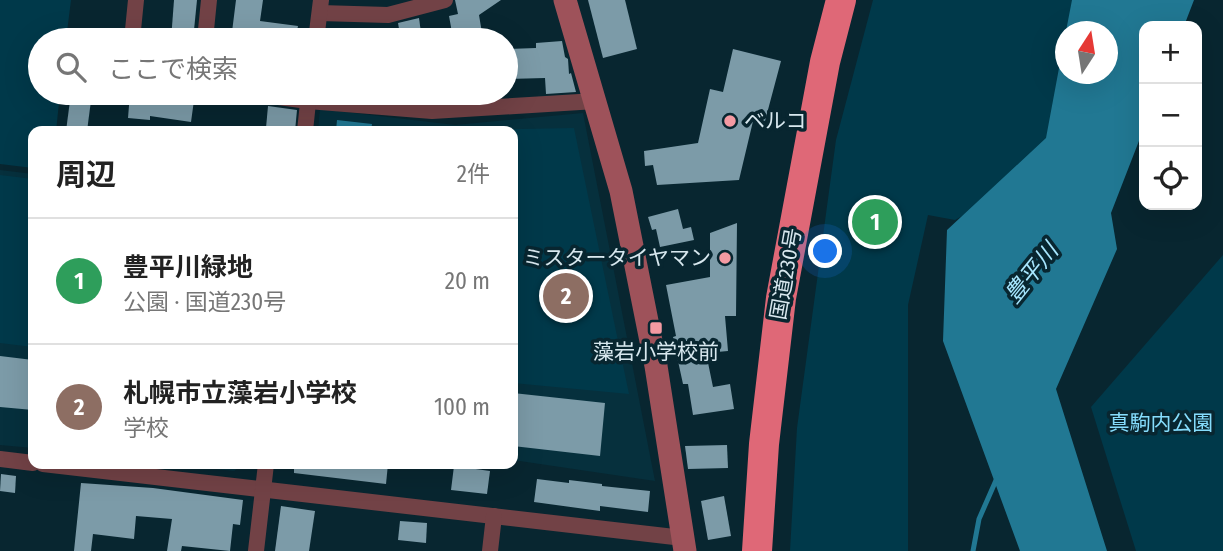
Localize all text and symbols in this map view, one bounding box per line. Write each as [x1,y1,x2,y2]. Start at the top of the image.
north arrow [1055,21,1118,84]
map controls [1139,21,1202,210]
button: + [1139,21,1202,84]
search box [28,28,518,105]
icon: search [52,48,90,86]
text: ここで検索 [108,54,238,85]
button: − [1139,84,1202,147]
place label: ベルコ [744,108,807,134]
marker: ベルコ [722,113,738,129]
button: locate [1139,147,1202,210]
text: 周辺 [56,157,116,193]
text: 2件 [457,160,490,188]
pin: 1 [852,196,898,248]
street label: 国道230号 [765,226,807,322]
your location [808,234,842,268]
water label: 豊平川 [998,235,1065,309]
place label: ミスタータイヤマン [523,245,711,271]
marker: ミスタータイヤマン [717,250,733,266]
text: 豊平川緑地 [123,252,253,283]
text: 1 [74,267,84,295]
text: 20 m [445,267,490,295]
pin: 2 [543,270,589,322]
text: 公園 · 国道230号 [123,288,286,316]
marker: 藻岩小学校前 [648,320,664,336]
place label: 藻岩小学校前 [593,339,719,365]
text: 札幌市立藻岩小学校 [123,378,357,409]
text: 2 [74,393,84,421]
text: 100 m [434,393,490,421]
park label: 真駒内公園 [1109,410,1214,436]
text: 学校 [123,414,169,442]

